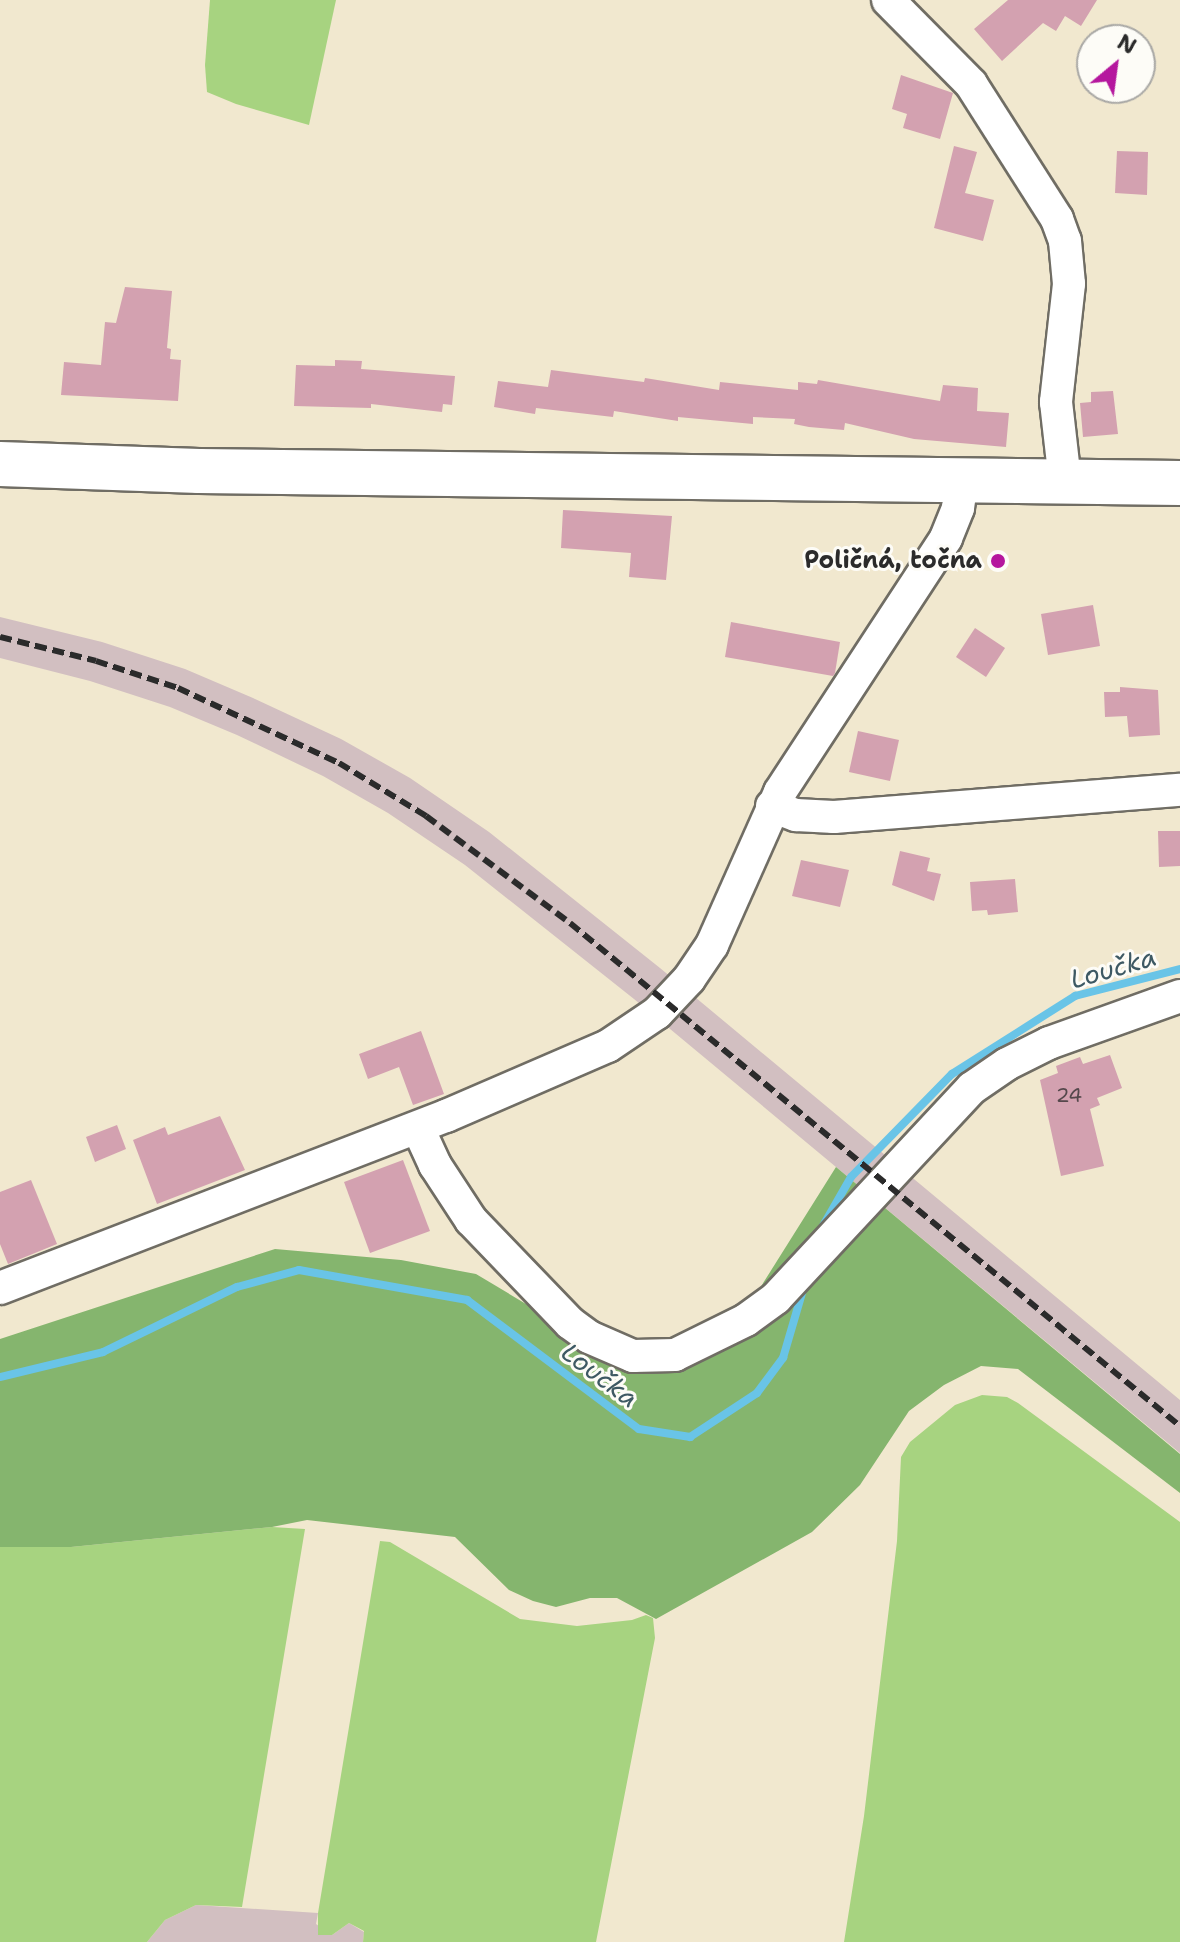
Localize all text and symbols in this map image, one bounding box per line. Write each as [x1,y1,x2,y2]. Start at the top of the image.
north arrow [1076,24,1156,104]
text: N [1112,27,1142,61]
place label: Poličná, točna [804,547,982,575]
marker: Poličná, točna [989,552,1007,570]
water label: Loučka [1066,941,1160,995]
house number: 24 [1056,1083,1082,1107]
water label: Loučka [555,1336,645,1414]

